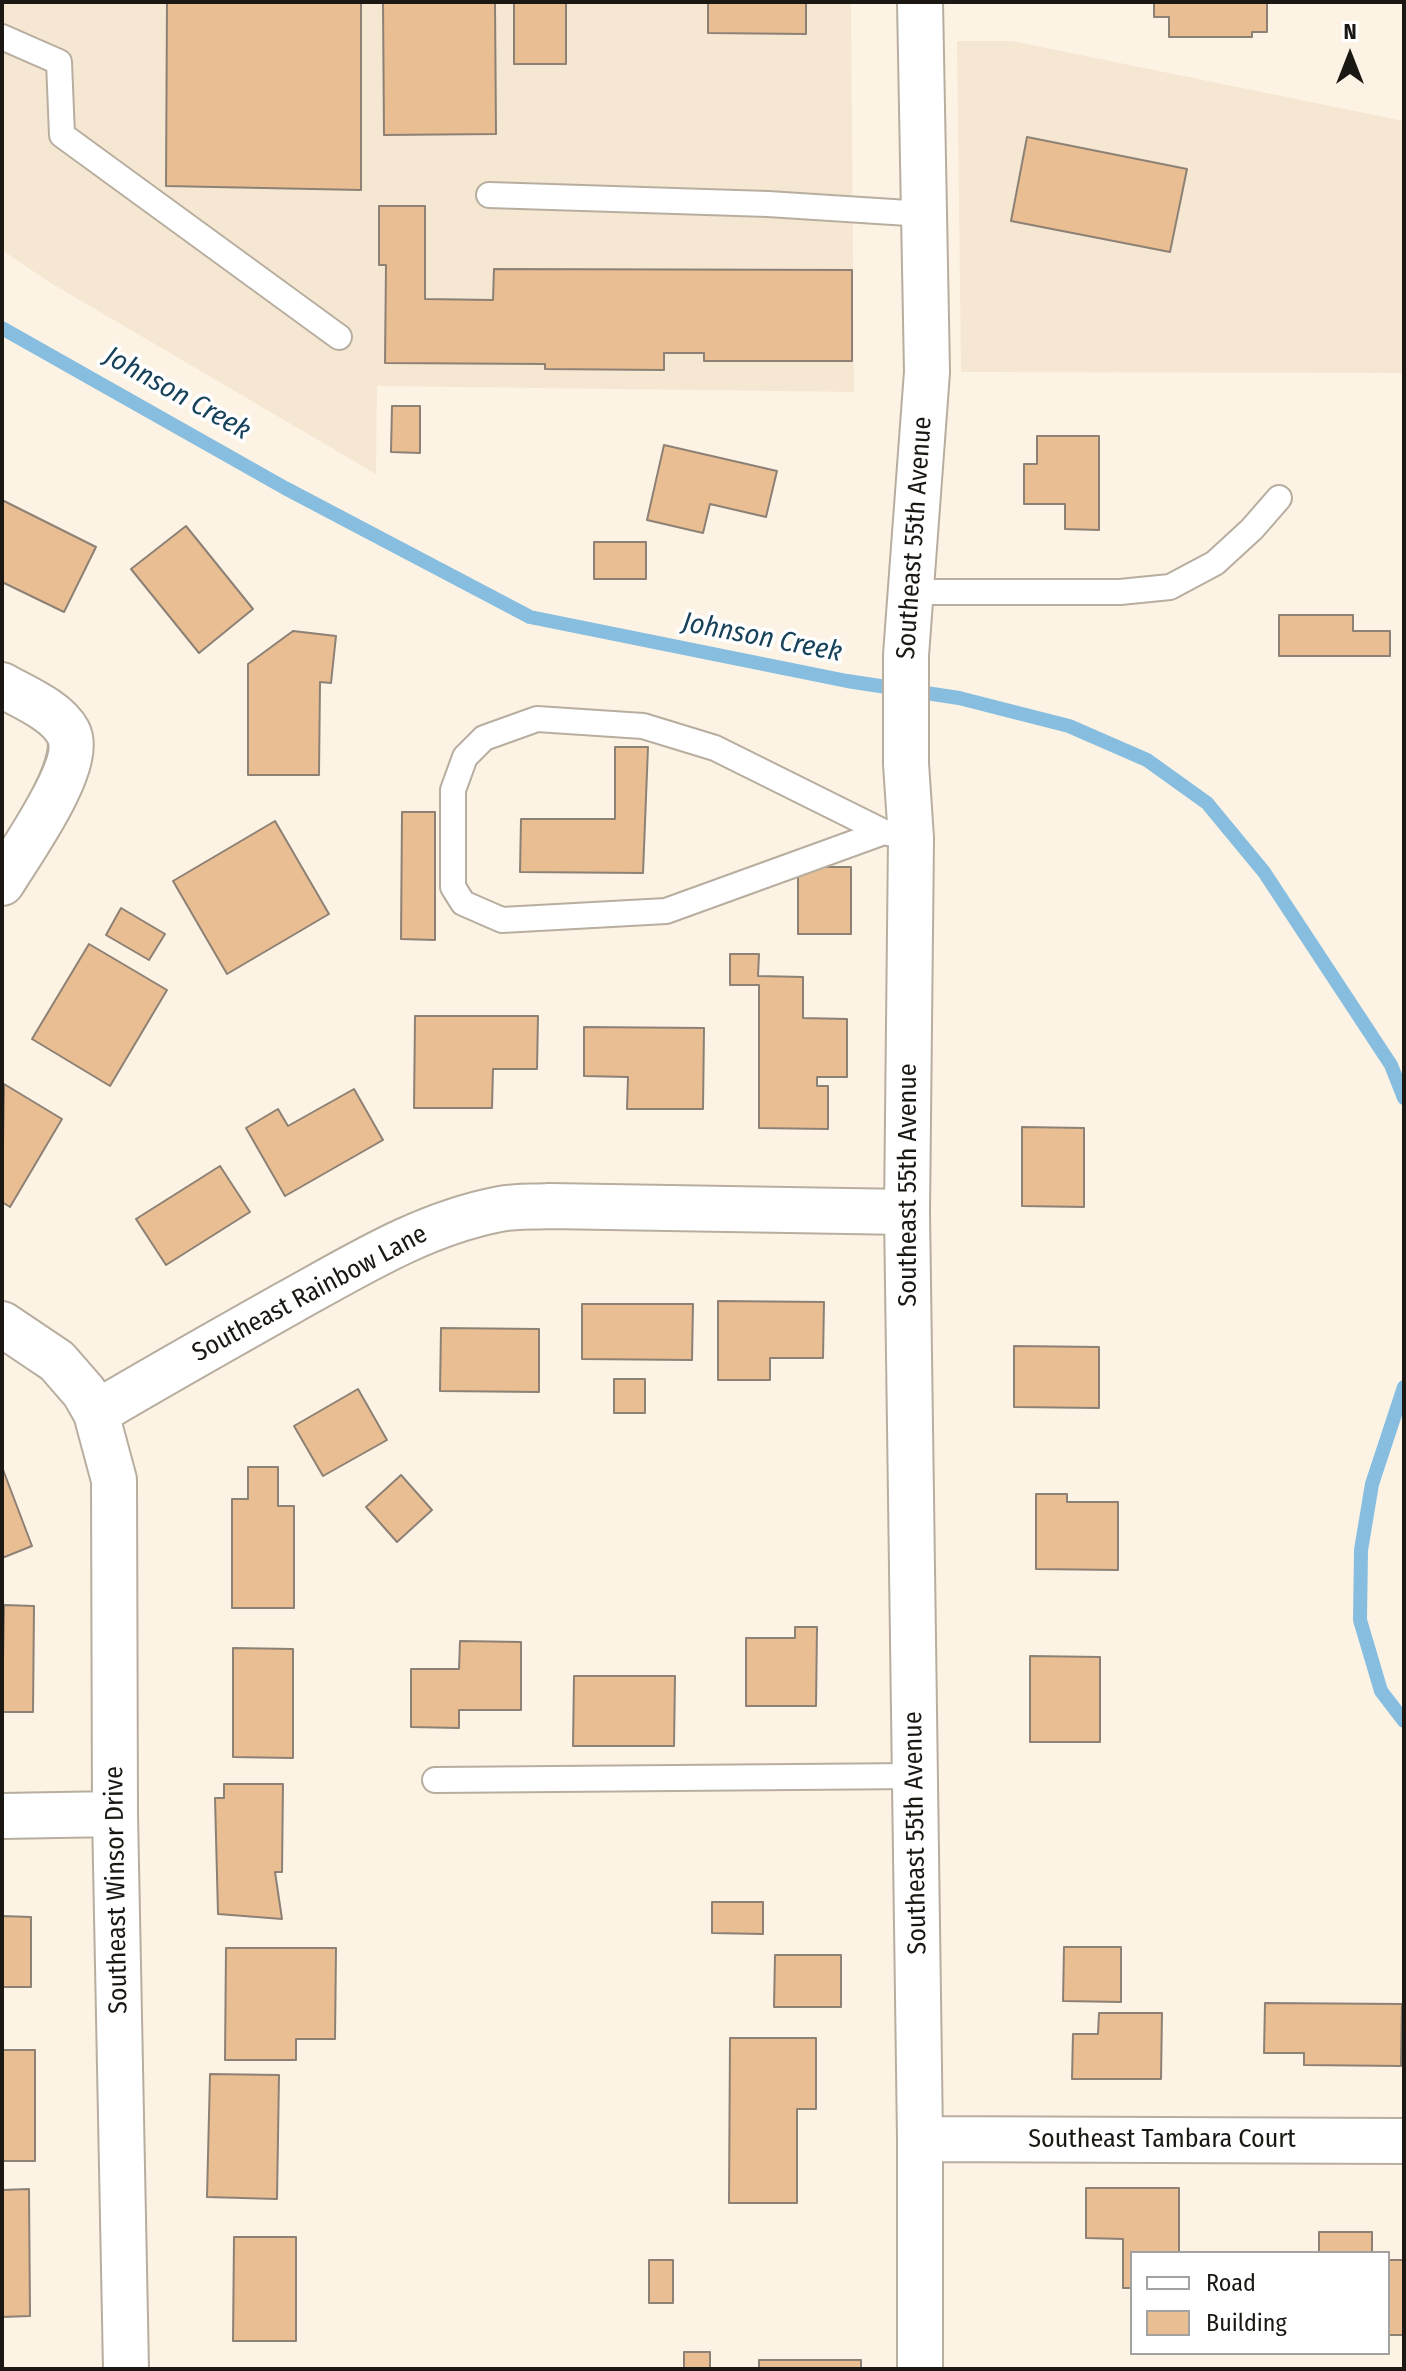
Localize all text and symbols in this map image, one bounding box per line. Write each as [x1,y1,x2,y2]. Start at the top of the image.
north arrow [1310,16,1390,96]
text: N [1343,18,1357,45]
water label: Johnson Creek [98,340,256,448]
street label: Southeast 55th Avenue [891,416,939,660]
water label: Johnson Creek [679,606,845,670]
street label: Southeast 55th Avenue [893,1063,925,1307]
street label: Southeast Rainbow Lane [187,1219,433,1369]
street label: Southeast 55th Avenue [898,1711,934,1955]
street label: Southeast Winsor Drive [99,1766,135,2014]
street label: Southeast Tambara Court [1028,2124,1296,2156]
legend [1130,2251,1390,2355]
text: Road [1206,2269,1256,2297]
text: Building [1206,2309,1287,2337]

